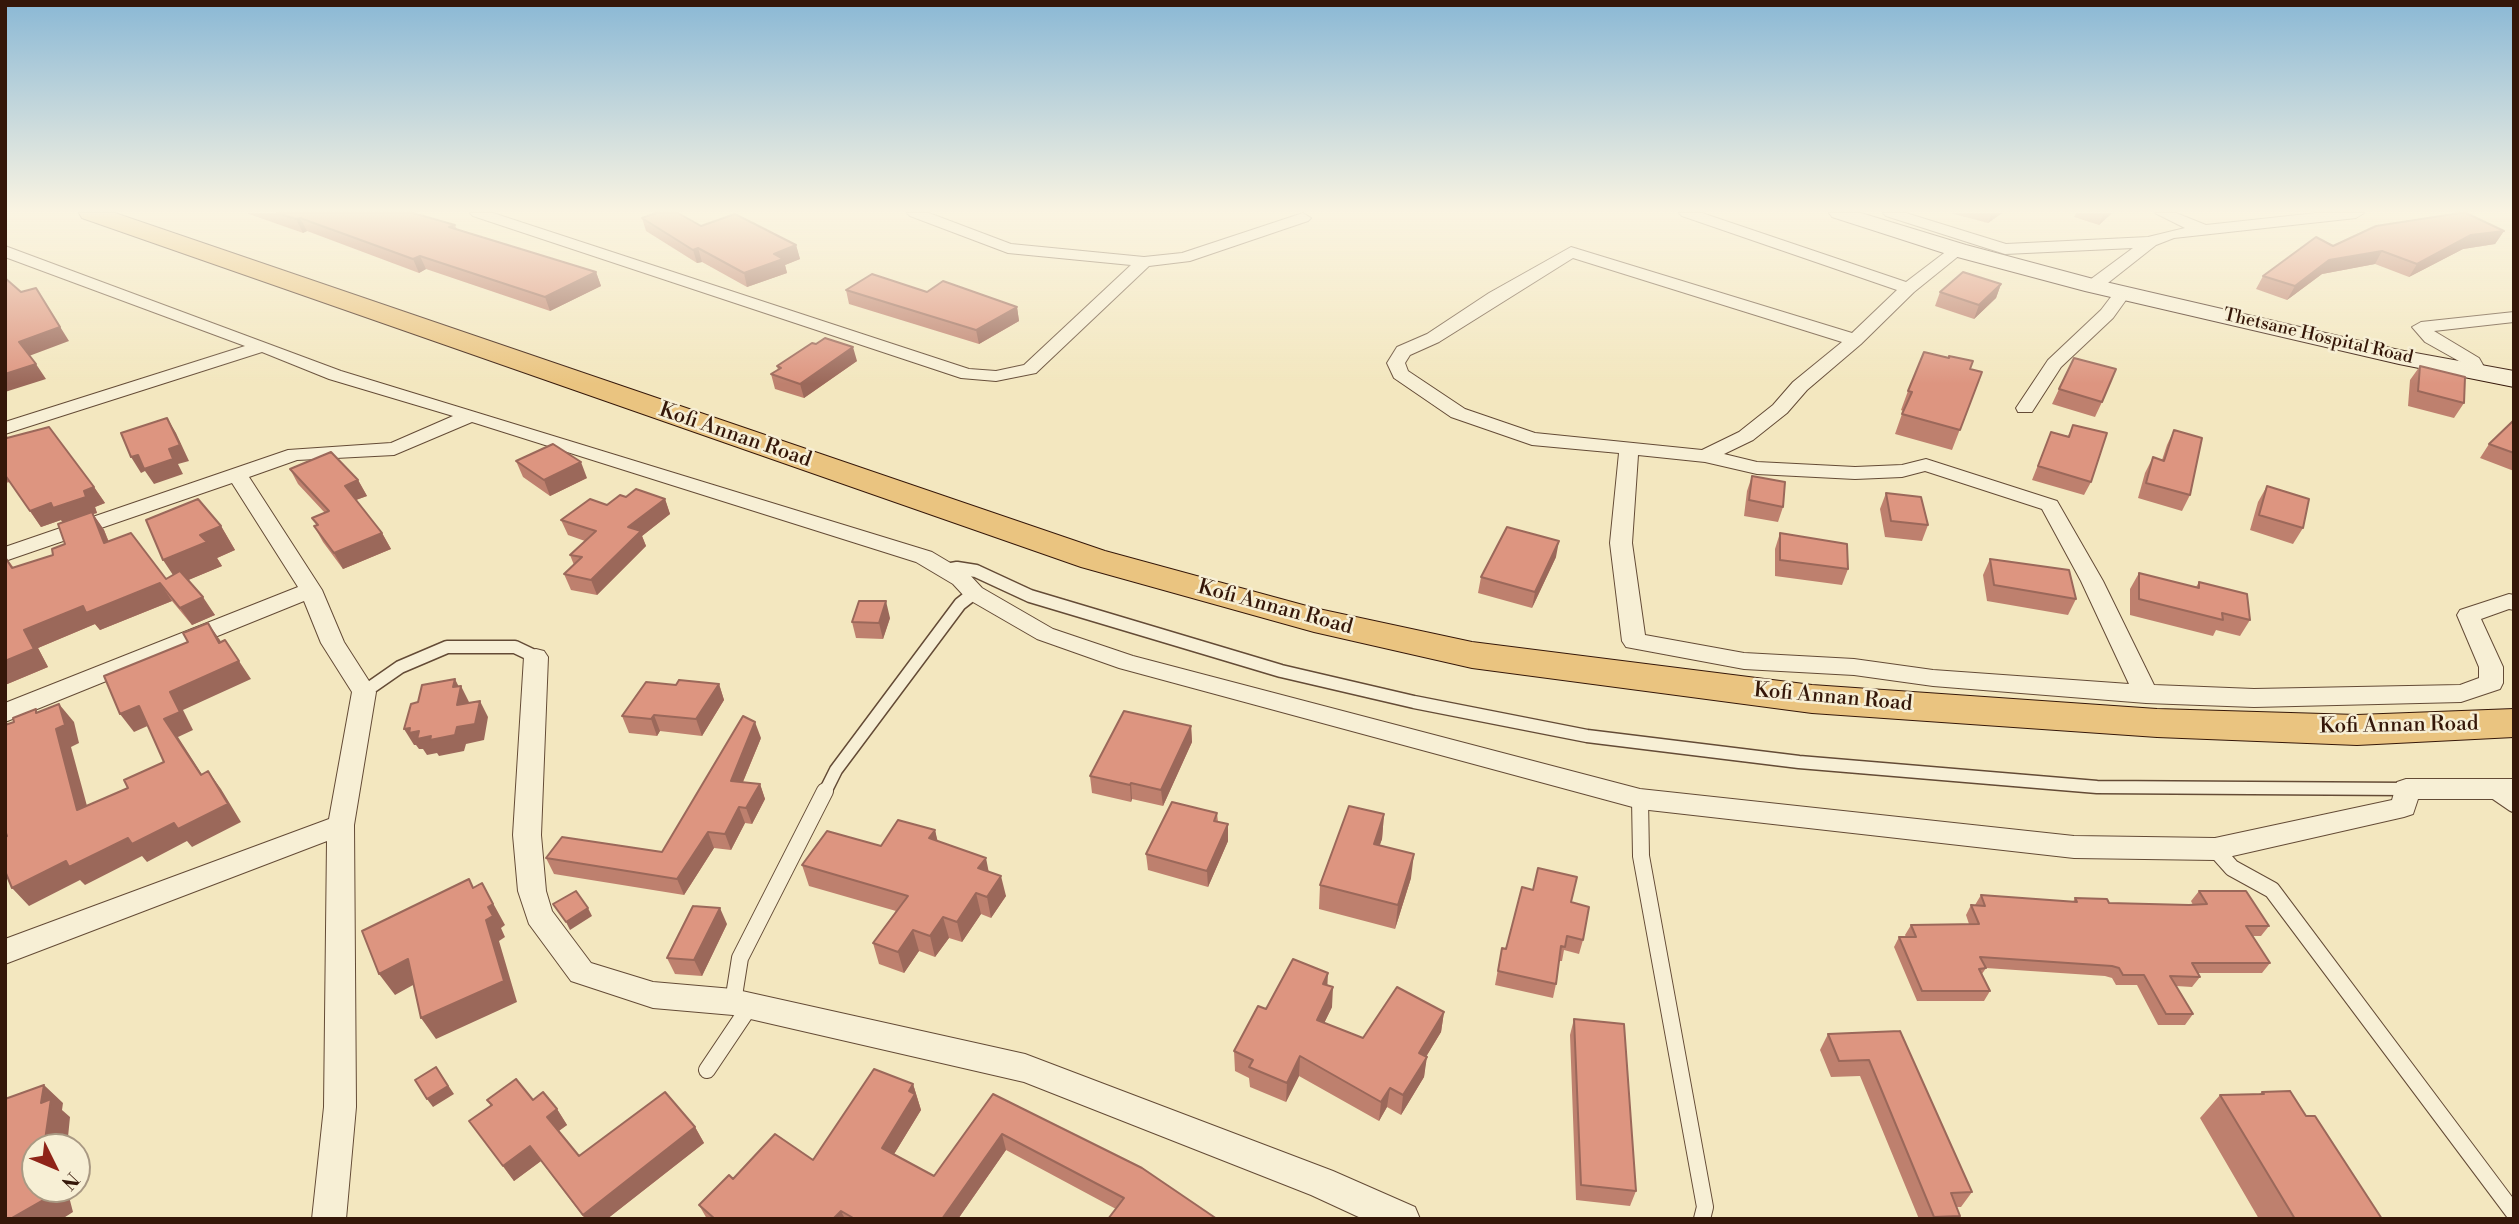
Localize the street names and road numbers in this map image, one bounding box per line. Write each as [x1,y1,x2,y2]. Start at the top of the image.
street label: Thetsane Hospital Road [2221,305,2415,369]
street label: Kofi Annan Road [656,398,814,474]
street label: Kofi Annan Road [1195,575,1355,641]
street label: Kofi Annan Road [1752,679,1914,717]
street label: Kofi Annan Road [2319,712,2479,740]

